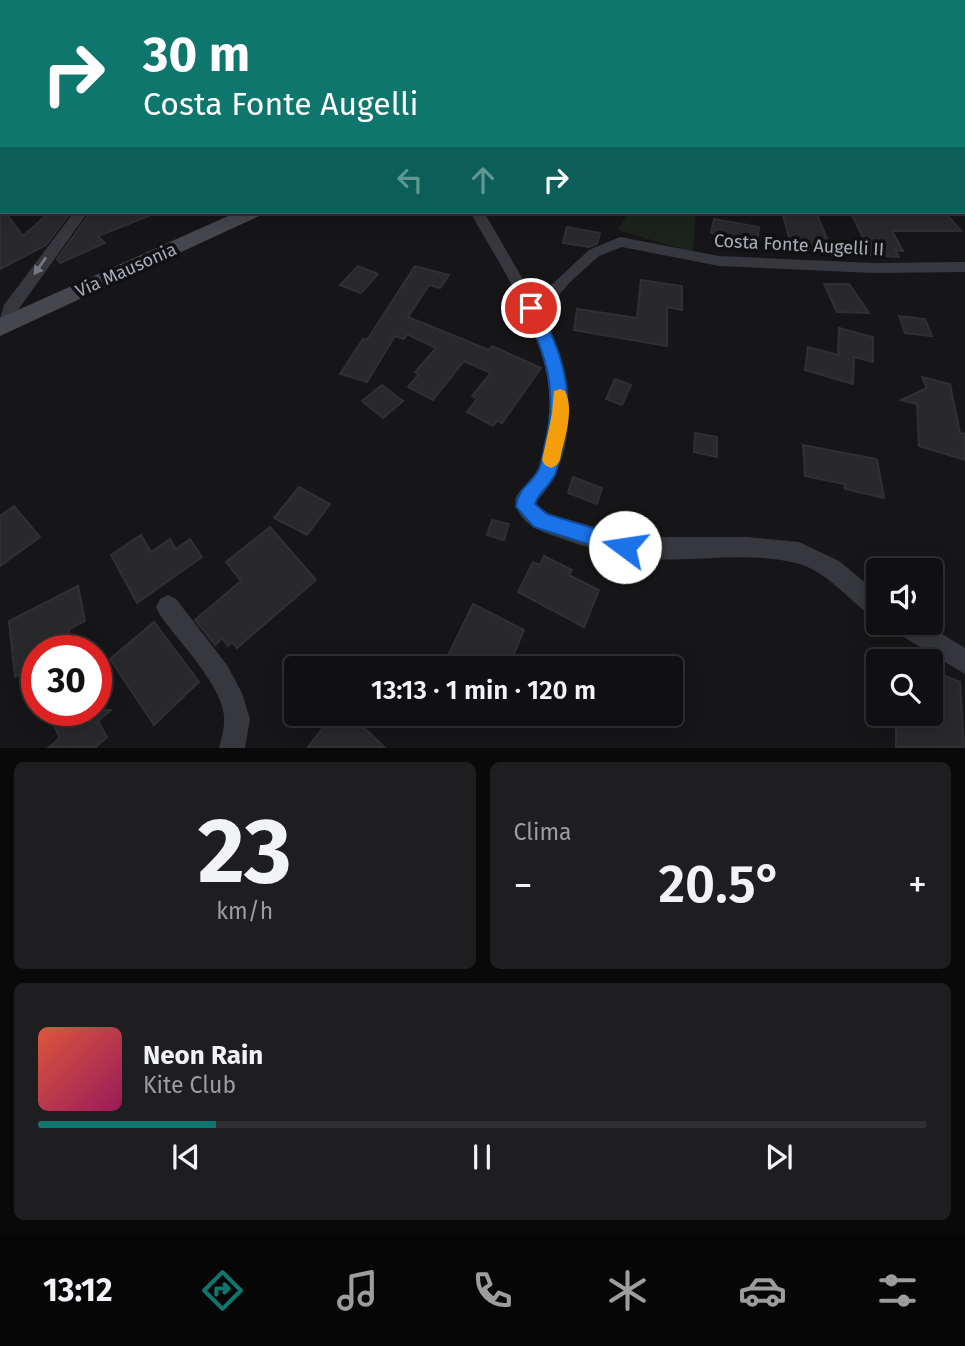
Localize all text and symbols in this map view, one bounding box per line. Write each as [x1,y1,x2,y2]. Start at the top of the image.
text: 30 m [143,25,250,84]
icon: right [28,28,119,119]
text: Costa Fonte Augelli [143,85,418,123]
icon: left [391,161,429,199]
icon: ahead [464,161,502,199]
icon: right [537,161,575,199]
street label: Costa Fonte Augelli II [713,230,885,260]
street label: Via Mausonia [72,238,180,302]
one-way arrow [33,257,47,275]
pin [501,278,561,338]
icon: arrive [512,289,550,327]
position arrow [588,510,662,584]
map controls [866,558,943,726]
button: sound [866,558,943,635]
speed limit sign: 30 [21,635,112,726]
button: search [866,649,943,726]
text: 13:13 · 1 min · 120 m [371,675,596,706]
text: 23 [198,797,292,906]
text: Clima [514,818,572,846]
text: 20.5° [658,853,782,916]
text: − [514,862,533,908]
text: + [908,862,927,908]
text: km/h [216,897,273,925]
text: Neon Rain [143,1040,263,1071]
text: Kite Club [143,1071,236,1099]
icon: previous [167,1138,205,1176]
icon: pause [463,1138,501,1176]
icon: next [760,1138,798,1176]
icon: directions [198,1266,247,1315]
icon: music [333,1266,382,1315]
icon: phone [468,1266,517,1315]
icon: climate [603,1266,652,1315]
icon: car [738,1266,787,1315]
icon: filters [873,1266,922,1315]
text: 13:12 [43,1271,112,1309]

